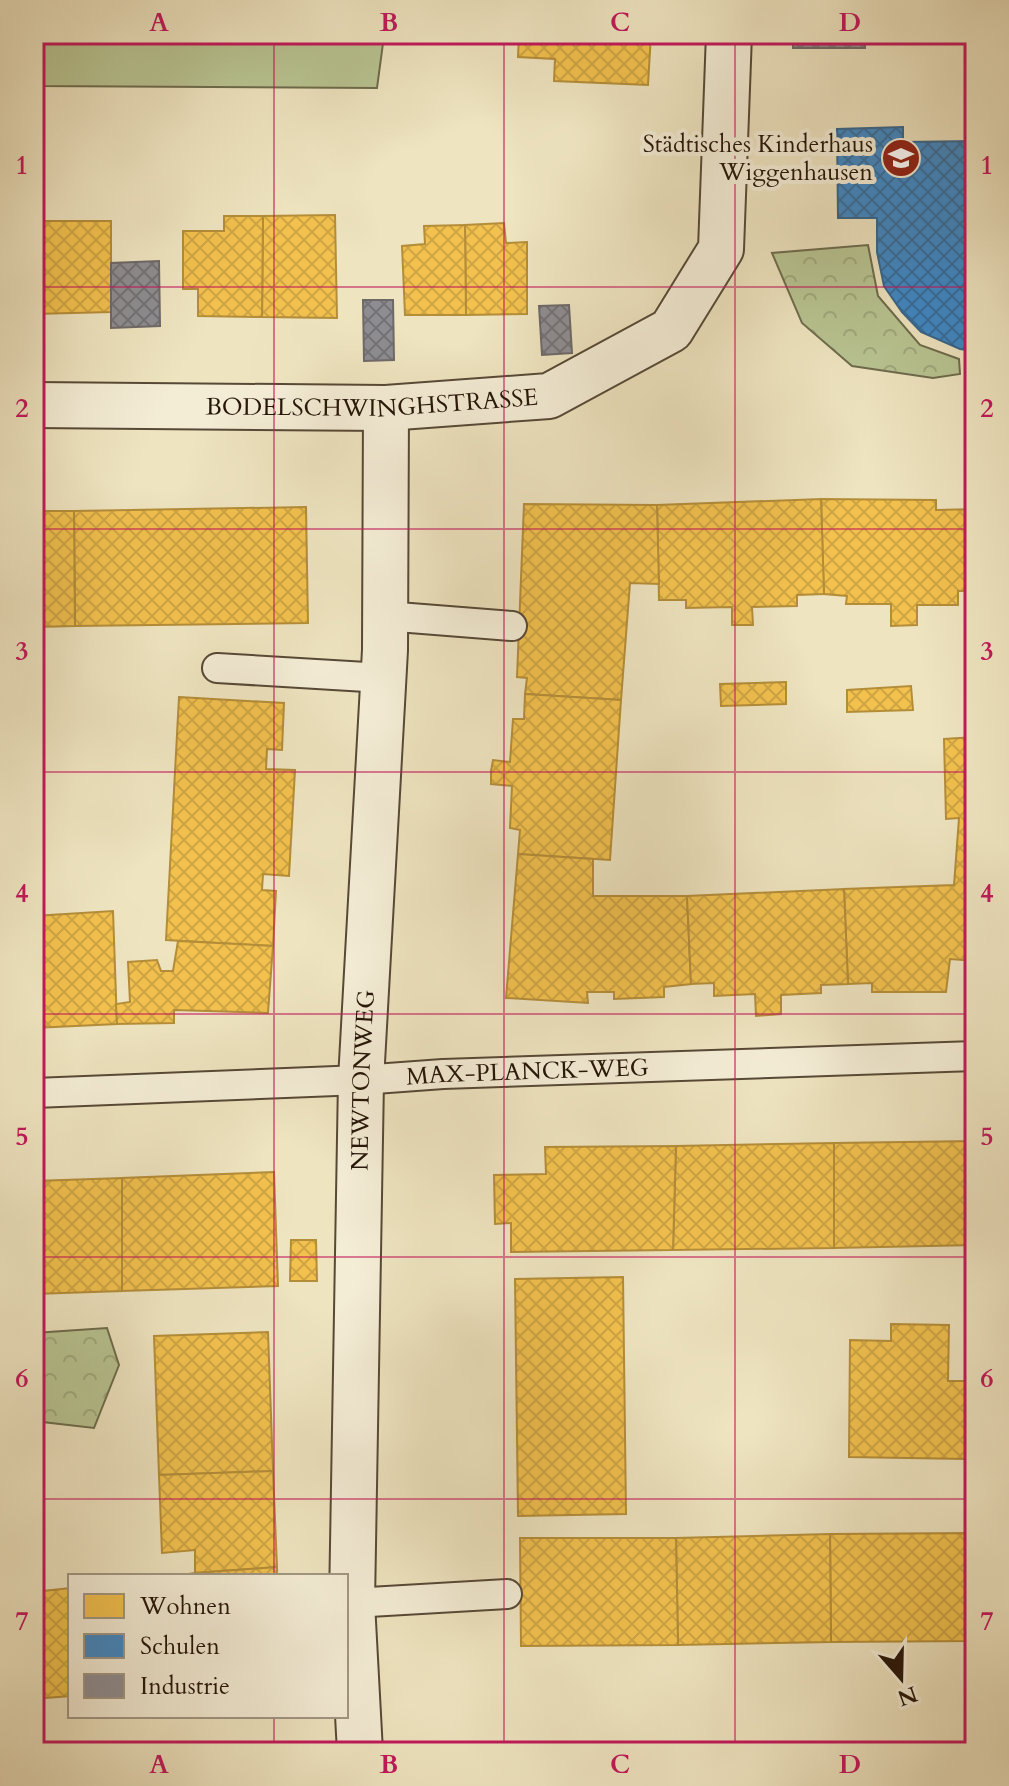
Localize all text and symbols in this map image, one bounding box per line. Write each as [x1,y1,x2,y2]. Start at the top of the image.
text: A [149,5,169,40]
text: B [380,5,398,40]
text: C [610,5,630,40]
text: D [839,5,861,40]
place label: Städtisches Kinderhaus Wiggenhausen [643,128,873,189]
school or university icon: Städtisches Kinderhaus Wiggenhausen [880,137,922,179]
text: 1 [15,148,29,183]
text: 1 [980,148,994,183]
street label: BODELSCHWINGHSTRASSE [205,380,539,425]
text: 2 [15,391,29,426]
text: 2 [980,391,994,426]
text: 3 [15,634,29,669]
text: 3 [980,634,994,669]
text: 4 [15,876,29,911]
text: 4 [980,876,994,911]
street label: NEWTONWEG [343,989,383,1171]
street label: MAX-PLANCK-WEG [405,1051,649,1093]
text: 5 [15,1119,29,1154]
text: 5 [980,1119,994,1154]
text: 6 [15,1361,29,1396]
text: 6 [980,1361,994,1396]
legend [68,1574,348,1718]
text: Wohnen [139,1590,231,1623]
text: 7 [15,1604,29,1639]
text: 7 [980,1604,994,1639]
text: Schulen [140,1630,220,1663]
north arrow [861,1638,941,1718]
text: Industrie [140,1670,230,1703]
text: N [893,1678,922,1713]
text: A [149,1747,169,1782]
text: B [380,1747,398,1782]
text: C [610,1747,630,1782]
text: D [839,1747,861,1782]

